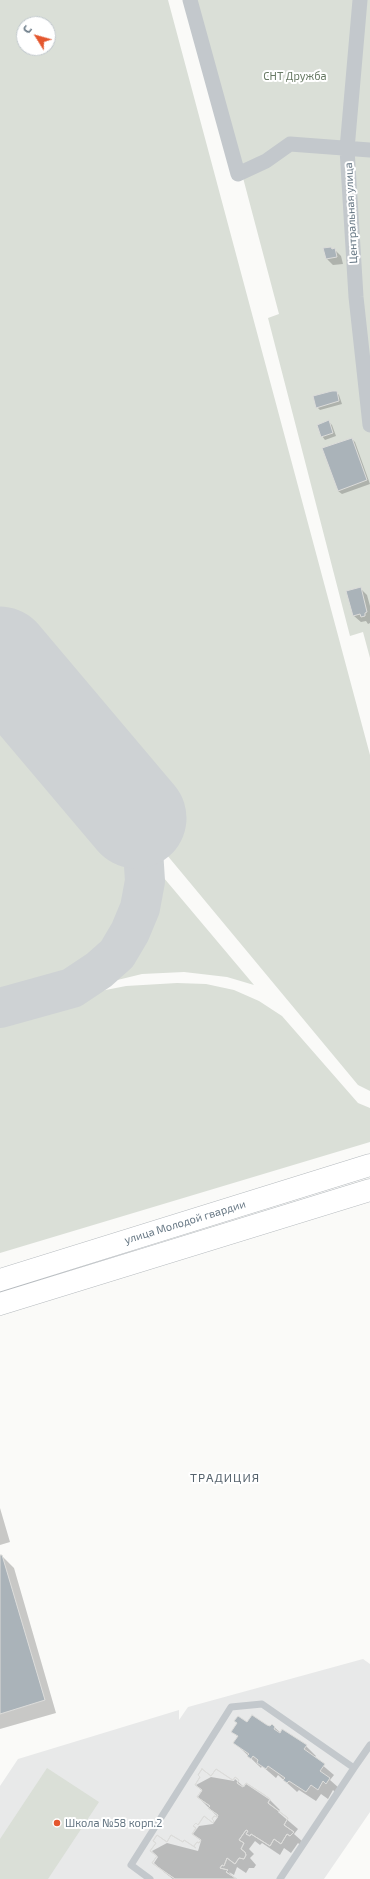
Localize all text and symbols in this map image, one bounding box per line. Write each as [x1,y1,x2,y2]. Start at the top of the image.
north arrow [16,16,56,56]
text: С [20,23,34,36]
park label: СНТ Дружба [263,69,327,83]
street label: Центральная улица [342,162,360,264]
street label: улица Молодой гвардии [123,1197,247,1247]
district label: ТРАДИЦИЯ [190,1471,260,1485]
place label: Школа №58 корп.2 [65,1816,162,1830]
marker: Школа №58 корп.2 [52,1818,62,1828]

